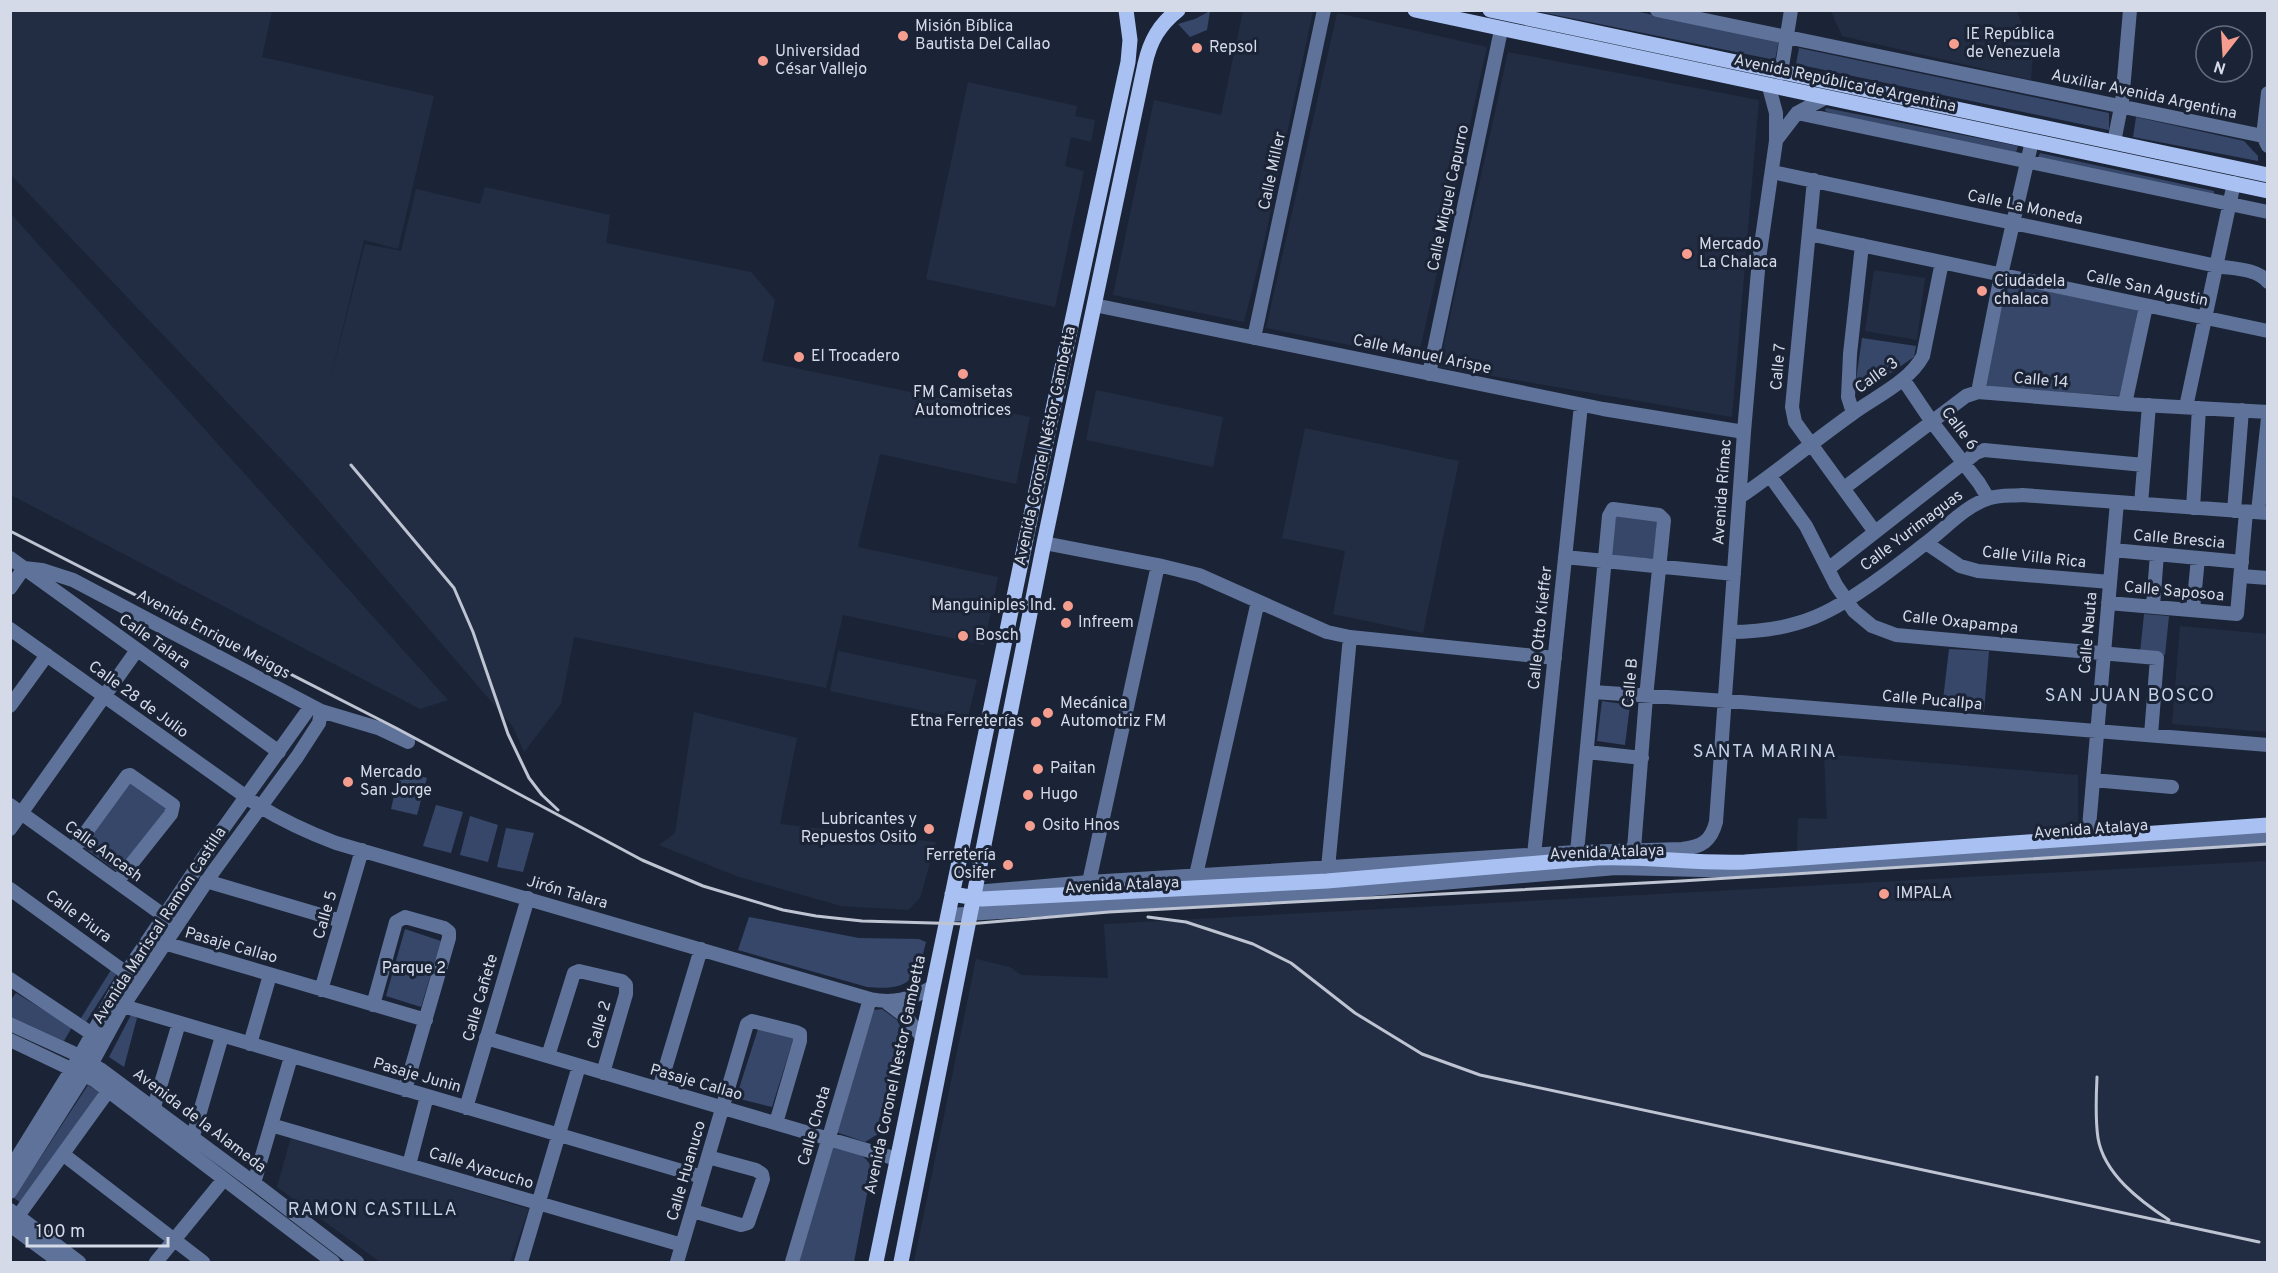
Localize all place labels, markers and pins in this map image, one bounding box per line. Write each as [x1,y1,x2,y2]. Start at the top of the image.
place label: Misión Bíblica Bautista Del Callao [915,17,1050,55]
place label: IE República de Venezuela [1966,25,2060,63]
marker: Misión Bíblica Bautista Del Callao [896,29,910,43]
marker: IE República de Venezuela [1947,37,1961,51]
place label: Repsol [1209,38,1257,58]
marker: Repsol [1190,41,1204,55]
place label: Universidad César Vallejo [775,42,867,80]
marker: Universidad César Vallejo [756,54,770,68]
place label: Mercado La Chalaca [1699,235,1777,273]
marker: Mercado La Chalaca [1680,247,1694,261]
place label: Ciudadela chalaca [1994,272,2065,310]
marker: Ciudadela chalaca [1975,284,1989,298]
place label: El Trocadero [811,347,900,367]
marker: El Trocadero [792,350,806,364]
marker: FM Camisetas Automotrices [956,367,970,381]
place label: FM Camisetas Automotrices [913,383,1013,421]
place label: Manguiniples Ind. [931,596,1056,616]
marker: Manguiniples Ind. [1061,599,1075,613]
place label: Infreem [1078,613,1134,633]
marker: Infreem [1059,616,1073,630]
place label: Bosch [975,626,1019,646]
marker: Bosch [956,629,970,643]
place label: Mecánica Automotriz FM [1060,694,1166,732]
marker: Mecánica Automotriz FM [1041,706,1055,720]
place label: Etna Ferreterías [910,712,1024,732]
marker: Etna Ferreterías [1029,715,1043,729]
place label: Paitan [1050,759,1096,779]
marker: Paitan [1031,762,1045,776]
place label: Mercado San Jorge [360,763,432,801]
marker: Mercado San Jorge [341,775,355,789]
place label: Hugo [1040,785,1078,805]
marker: Hugo [1021,788,1035,802]
place label: Lubricantes y Repuestos Osito [801,810,917,848]
place label: Osito Hnos [1042,816,1120,836]
marker: Osito Hnos [1023,819,1037,833]
marker: Lubricantes y Repuestos Osito [922,822,936,836]
place label: Ferretería Osifer [926,846,996,884]
marker: Ferretería Osifer [1001,858,1015,872]
place label: IMPALA [1896,884,1952,904]
marker: IMPALA [1877,887,1891,901]

